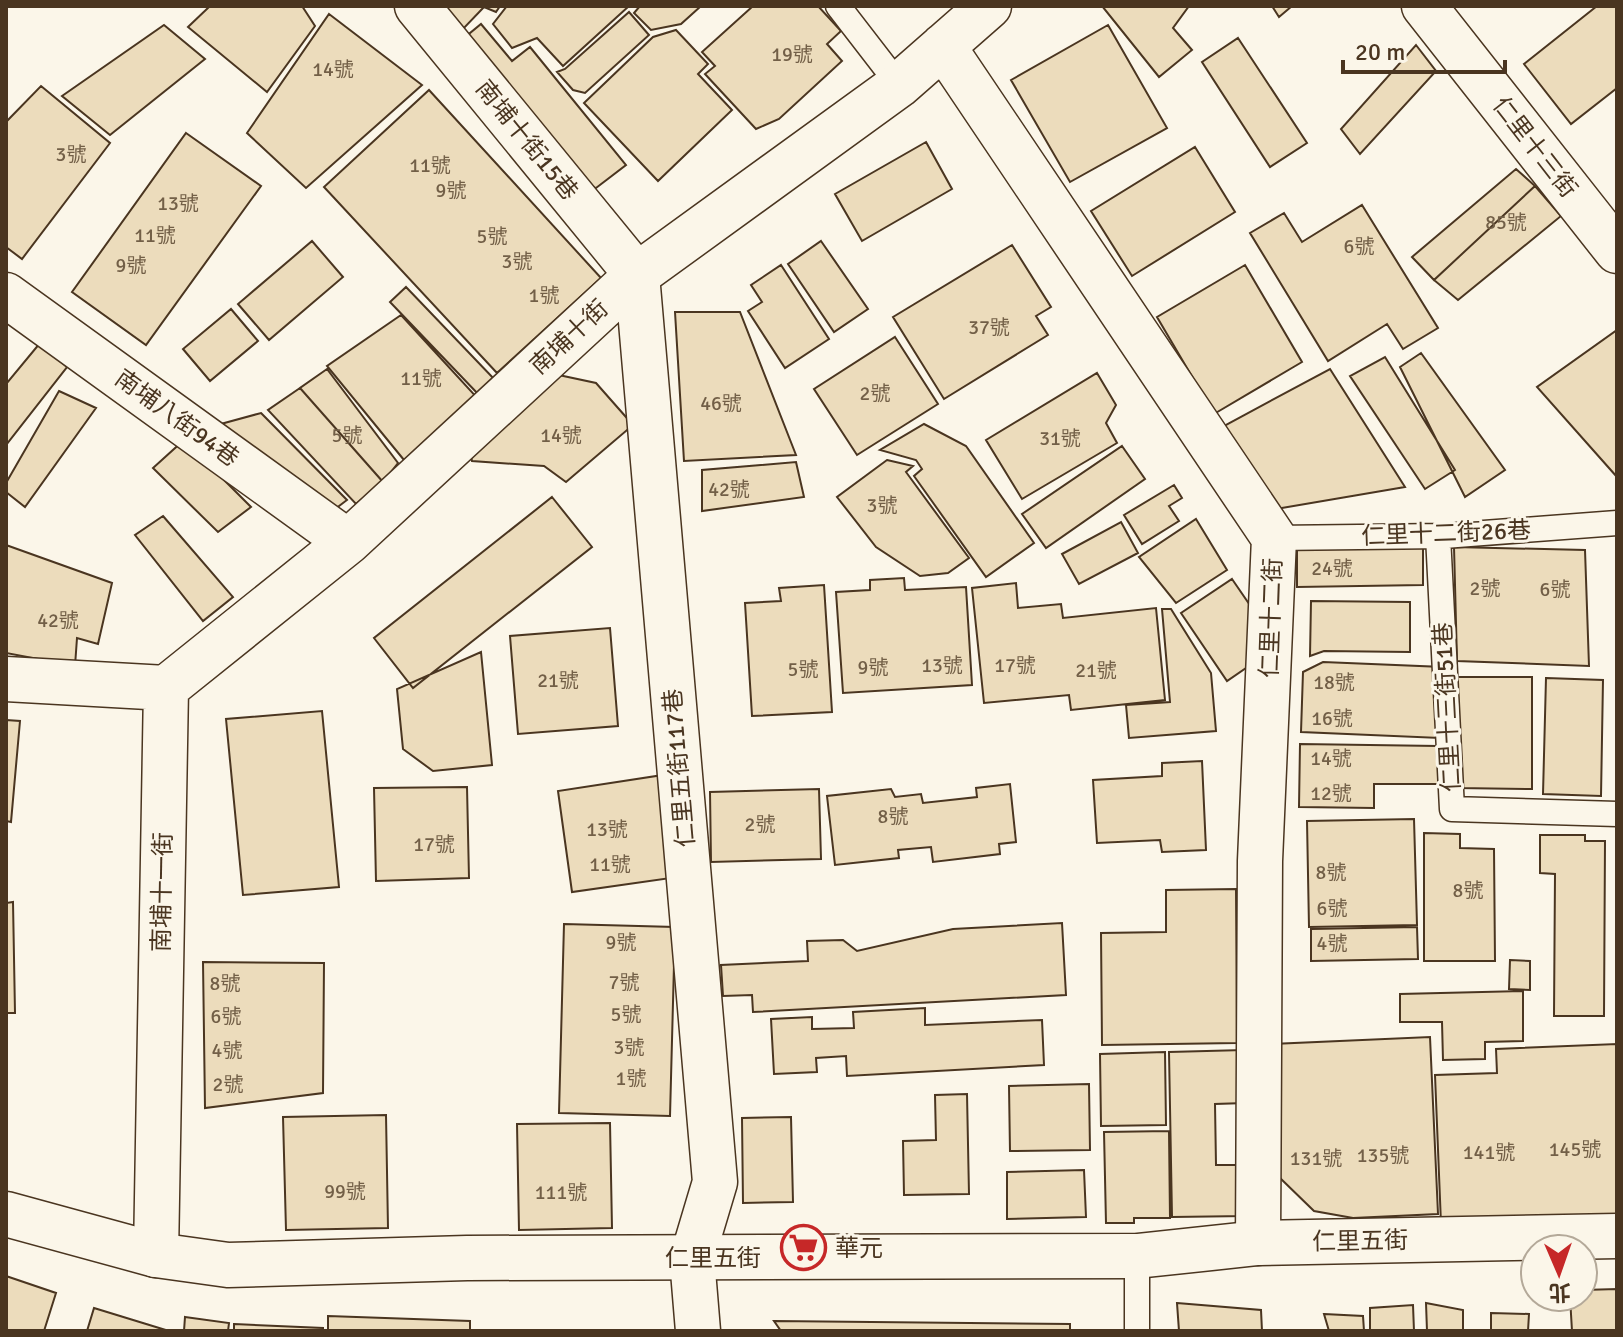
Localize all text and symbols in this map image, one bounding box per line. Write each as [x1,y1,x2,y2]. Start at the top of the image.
scale bar [1343,24,1505,74]
text: 20 m [1355,37,1405,67]
house number: 19號 [771,42,813,67]
house number: 14號 [312,57,354,82]
street label: 南埔十街15巷 [469,74,585,206]
street label: 仁里十三街 [1486,90,1584,204]
house number: 3號 [56,142,86,167]
house number: 11號 [409,153,451,178]
house number: 9號 [436,178,466,203]
house number: 13號 [157,191,199,216]
house number: 85號 [1485,210,1527,235]
house number: 11號 [134,223,176,248]
house number: 5號 [477,224,507,249]
house number: 6號 [1344,234,1374,259]
house number: 3號 [502,249,532,274]
house number: 9號 [116,253,146,278]
house number: 1號 [529,283,559,308]
street label: 南埔十街 [524,293,614,381]
house number: 37號 [968,315,1010,340]
street label: 南埔八街94巷 [109,363,245,473]
house number: 11號 [400,366,442,391]
house number: 2號 [860,381,890,406]
house number: 46號 [700,391,742,416]
house number: 5號 [332,423,362,448]
house number: 14號 [540,423,582,448]
house number: 31號 [1039,426,1081,451]
house number: 42號 [708,477,750,502]
house number: 3號 [867,493,897,518]
street label: 仁里十二街26巷 [1361,515,1531,551]
house number: 24號 [1311,556,1353,581]
street label: 仁里十二街 [1254,558,1288,678]
house number: 2號 [1470,576,1500,601]
house number: 6號 [1540,577,1570,602]
house number: 42號 [37,608,79,633]
street label: 仁里十三街51巷 [1428,621,1466,793]
house number: 13號 [921,653,963,678]
house number: 17號 [994,653,1036,678]
house number: 9號 [858,655,888,680]
house number: 5號 [788,657,818,682]
house number: 21號 [1075,658,1117,683]
house number: 21號 [537,668,579,693]
house number: 18號 [1313,670,1355,695]
street label: 仁里五街117巷 [657,688,701,848]
house number: 16號 [1311,706,1353,731]
house number: 14號 [1310,746,1352,771]
house number: 12號 [1310,781,1352,806]
house number: 8號 [878,804,908,829]
house number: 2號 [745,812,775,837]
house number: 13號 [586,817,628,842]
street label: 南埔十一街 [146,832,178,952]
house number: 17號 [413,832,455,857]
house number: 11號 [589,852,631,877]
house number: 8號 [1316,860,1346,885]
house number: 8號 [1453,878,1483,903]
house number: 6號 [1317,896,1347,921]
house number: 9號 [606,930,636,955]
house number: 4號 [1317,931,1347,956]
house number: 7號 [609,970,639,995]
house number: 8號 [210,971,240,996]
house number: 5號 [611,1002,641,1027]
house number: 6號 [211,1004,241,1029]
house number: 3號 [614,1035,644,1060]
house number: 4號 [212,1038,242,1063]
house number: 1號 [616,1066,646,1091]
house number: 2號 [213,1072,243,1097]
house number: 145號 [1549,1137,1601,1162]
house number: 141號 [1463,1140,1515,1165]
house number: 135號 [1357,1143,1409,1168]
house number: 131號 [1290,1146,1342,1171]
house number: 99號 [324,1179,366,1204]
house number: 111號 [535,1180,587,1205]
supermarket icon: 華元 [780,1224,828,1272]
street label: 仁里五街 [1312,1225,1408,1257]
place label: 華元 [835,1233,883,1263]
north arrow [1519,1233,1599,1313]
street label: 仁里五街 [665,1243,761,1273]
text: 北 [1548,1279,1571,1306]

